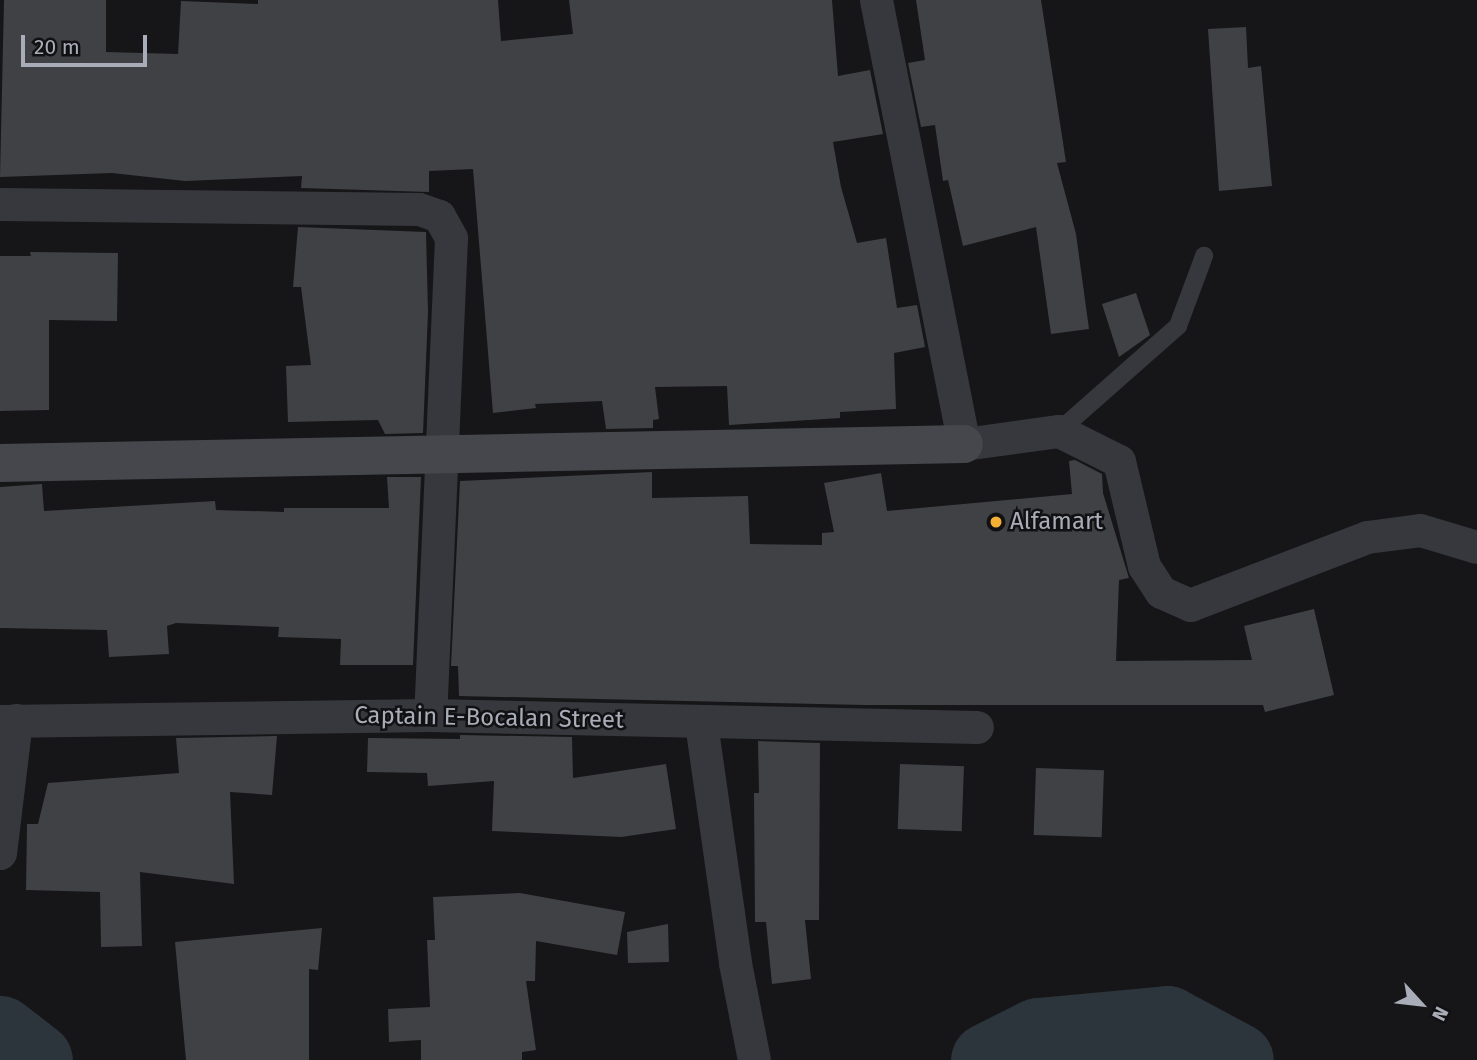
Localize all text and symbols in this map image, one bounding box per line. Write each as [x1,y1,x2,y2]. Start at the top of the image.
scale bar [24,21,150,65]
text: 20 m [34,34,80,60]
place label: Alfamart [1010,508,1103,536]
marker: Alfamart [988,514,1004,530]
street label: Captain E-Bocalan Street [354,701,624,735]
north arrow [1386,969,1456,1039]
text: N [1427,1003,1453,1025]

